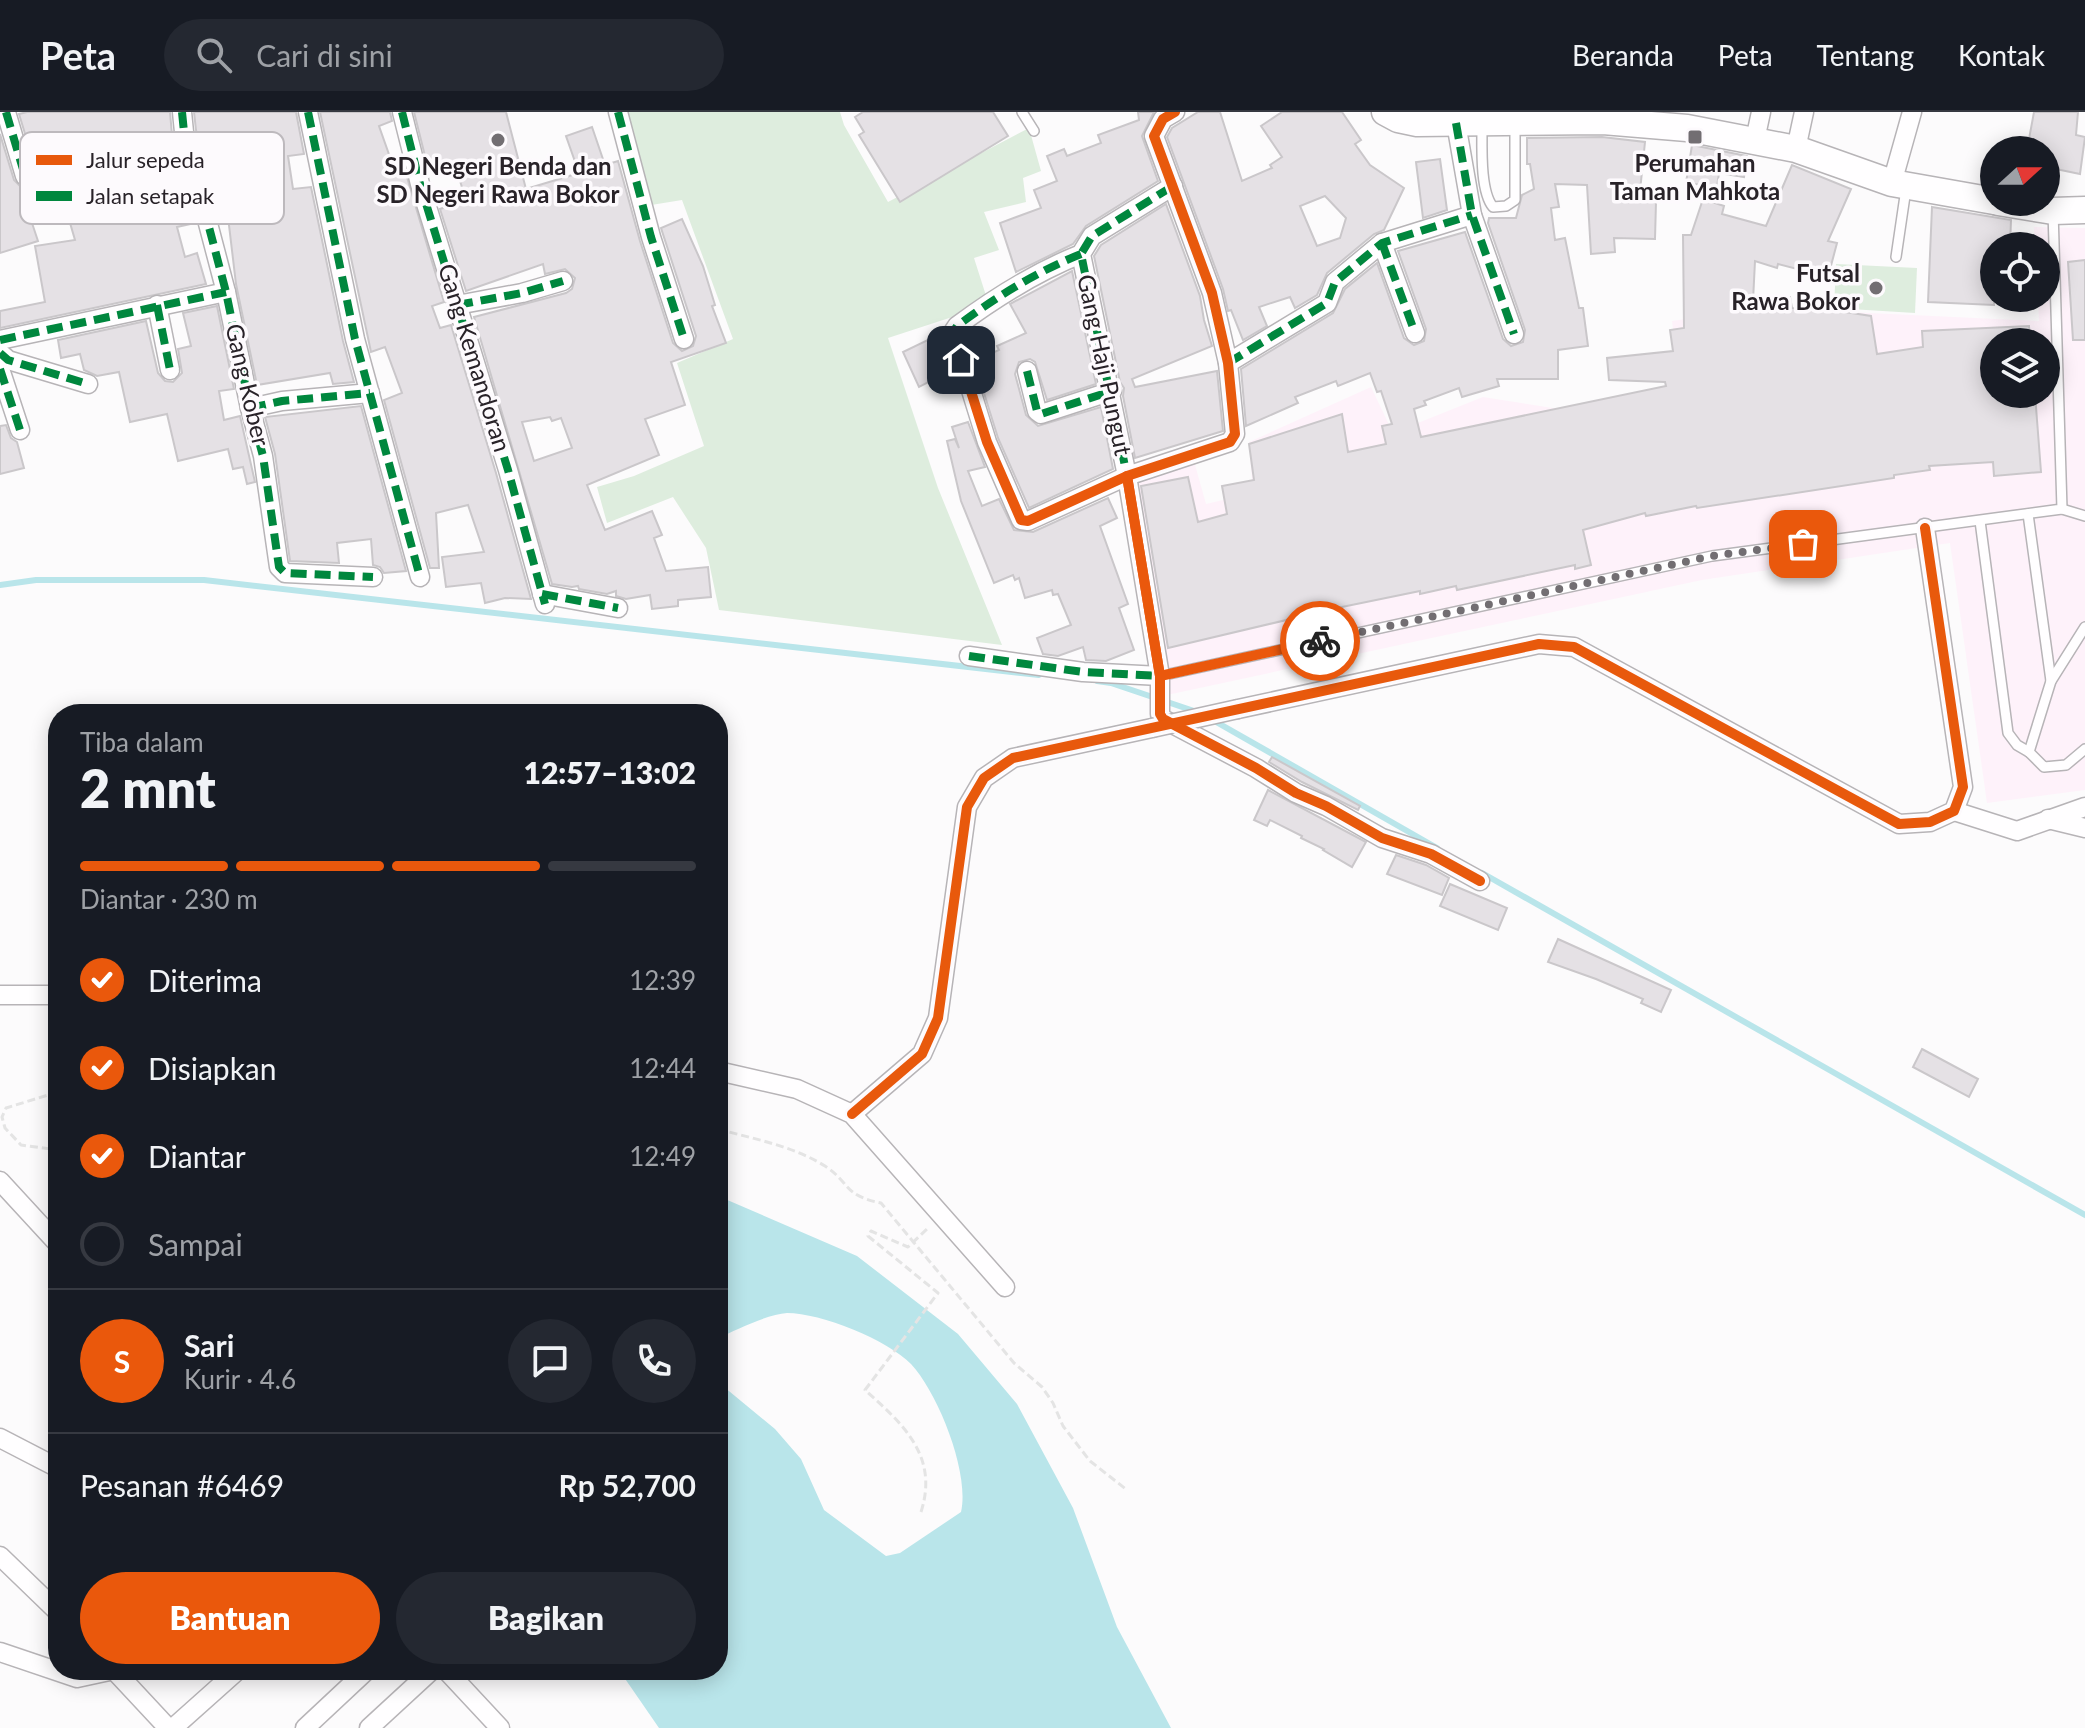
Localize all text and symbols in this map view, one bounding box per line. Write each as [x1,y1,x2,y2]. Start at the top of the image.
search box [164,19,724,91]
text: Peta [40,32,116,78]
icon: search [192,33,236,77]
text: Cari di sini [256,37,393,73]
text: Beranda [1572,38,1674,72]
text: Peta [1718,38,1773,72]
text: Tentang [1817,38,1914,72]
text: Kontak [1958,38,2045,72]
marker: Perumahan Taman Mahkota [1686,128,1704,146]
marker: SD Negeri Benda dan SD Negeri Rawa Bokor [489,131,507,149]
legend [20,132,284,224]
north arrow [1980,136,2060,216]
map controls [1980,136,2060,408]
text: Jalur sepeda [86,146,205,173]
place label: Perumahan Taman Mahkota [1610,148,1780,205]
place label: SD Negeri Benda dan SD Negeri Rawa Bokor [376,151,620,208]
text: Jalan setapak [86,182,215,209]
button: locate [1980,232,2060,312]
place label: Futsal Rawa Bokor [1731,258,1860,315]
street label: Gang Kemandoran [433,260,518,455]
street label: Gang Haji Pungut [1072,271,1139,458]
marker: Futsal Rawa Bokor [1867,279,1885,297]
street label: Gang Kober [220,321,277,449]
pin [927,326,995,394]
button: layers [1980,328,2060,408]
icon: home [939,338,983,382]
pin [1769,510,1837,578]
icon: bag [1781,522,1825,566]
courier [1280,601,1360,681]
icon: bike [1298,619,1342,663]
text: Tiba dalam [80,726,204,758]
text: 12:57–13:02 [523,754,696,790]
text: 2 mnt [80,757,216,819]
text: Diantar · 230 m [80,883,258,915]
icon: check [80,958,124,1002]
text: Diterima [148,962,262,998]
text: 12:39 [629,964,696,996]
icon: check [80,1046,124,1090]
text: Disiapkan [148,1050,277,1086]
text: 12:44 [629,1052,696,1084]
icon: check [80,1134,124,1178]
text: Diantar [148,1138,246,1174]
text: 12:49 [629,1140,696,1172]
text: Sampai [148,1226,243,1262]
button: chat [508,1319,592,1403]
button: phone [612,1319,696,1403]
text: Sari [184,1327,234,1363]
text: S [114,1343,130,1379]
text: Kurir · 4.6 [184,1363,296,1395]
text: Pesanan #6469 [80,1467,284,1503]
text: Rp 52,700 [559,1467,696,1503]
button: Bantuan [80,1572,380,1664]
button: Bagikan [396,1572,696,1664]

